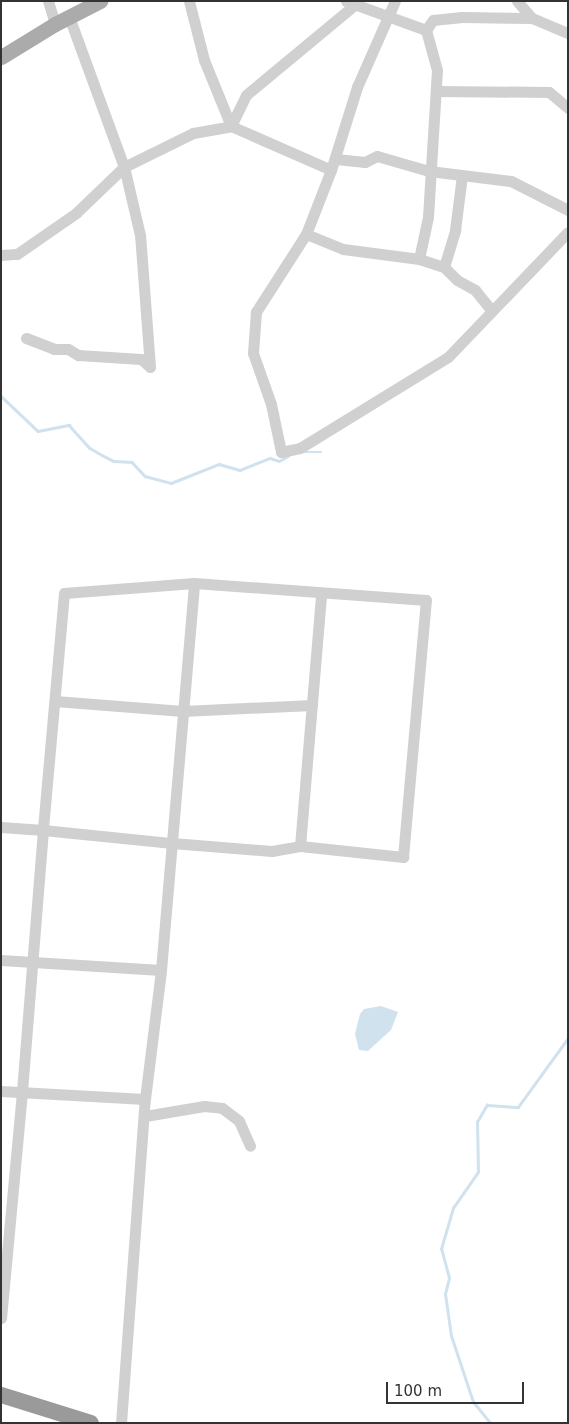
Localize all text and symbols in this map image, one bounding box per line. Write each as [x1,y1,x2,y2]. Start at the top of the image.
scale bar [389,1372,526,1404]
text: 100 m [394,1382,442,1400]

